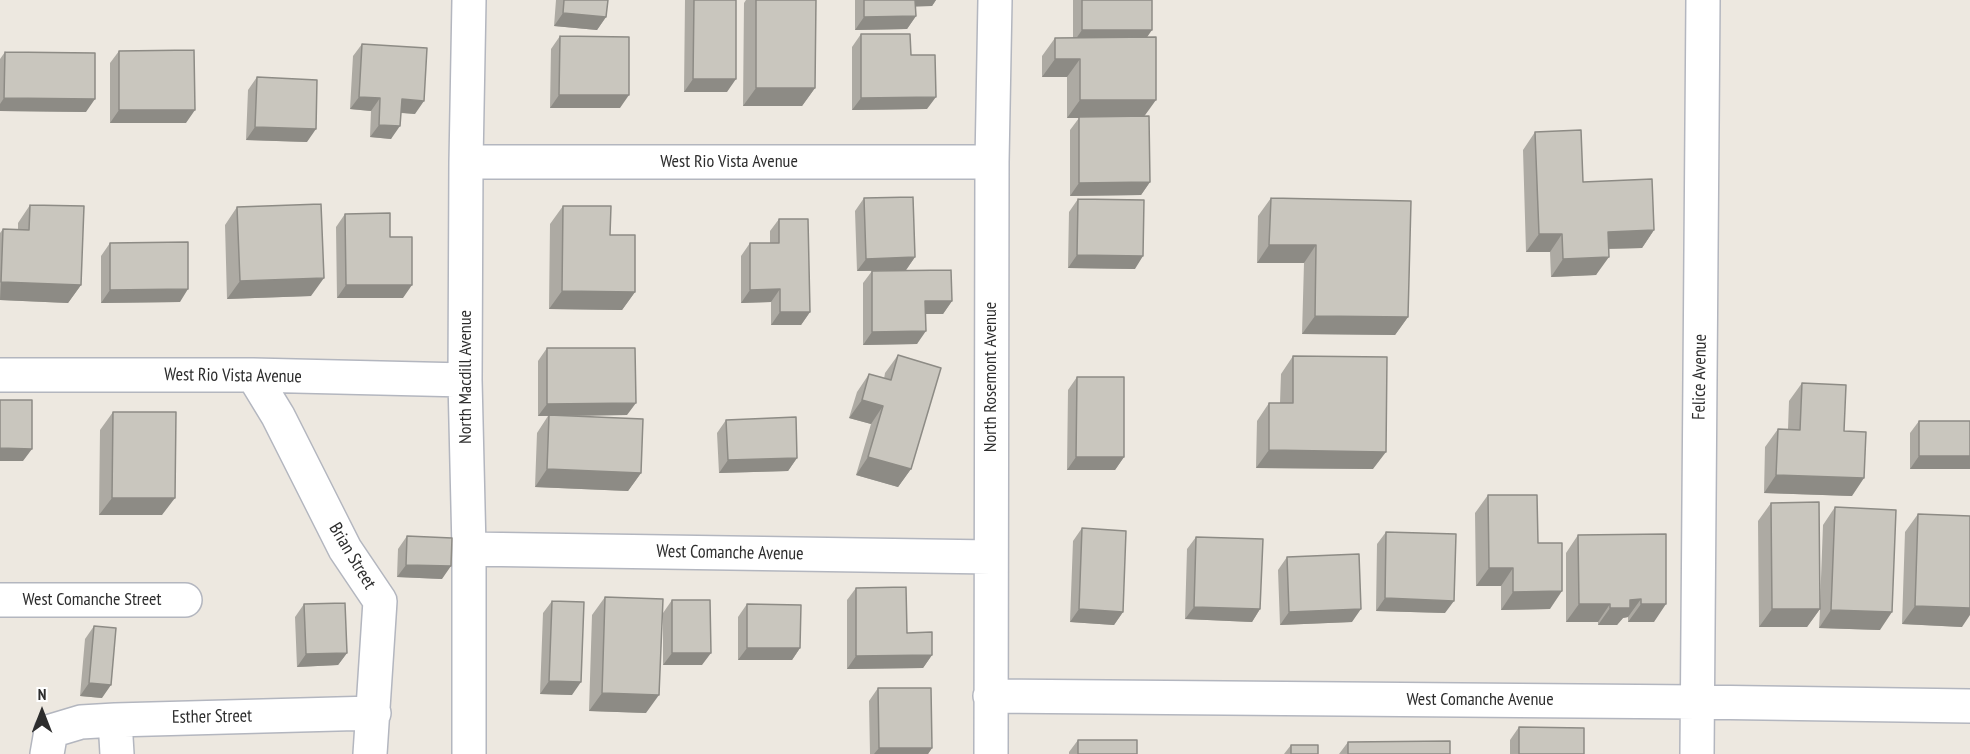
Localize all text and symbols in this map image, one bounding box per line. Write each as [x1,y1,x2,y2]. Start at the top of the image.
street label: West Rio Vista Avenue [660,151,798,173]
street label: North Rosemont Avenue [980,302,1002,452]
street label: North Macdill Avenue [455,310,477,444]
street label: Felice Avenue [1688,334,1712,420]
street label: West Rio Vista Avenue [164,364,302,388]
street label: Brian Street [324,519,380,593]
street label: West Comanche Avenue [656,541,804,565]
street label: West Comanche Street [23,589,161,611]
north arrow [12,682,72,742]
text: N [38,684,46,704]
street label: West Comanche Avenue [1406,689,1554,711]
street label: Esther Street [172,706,252,728]

